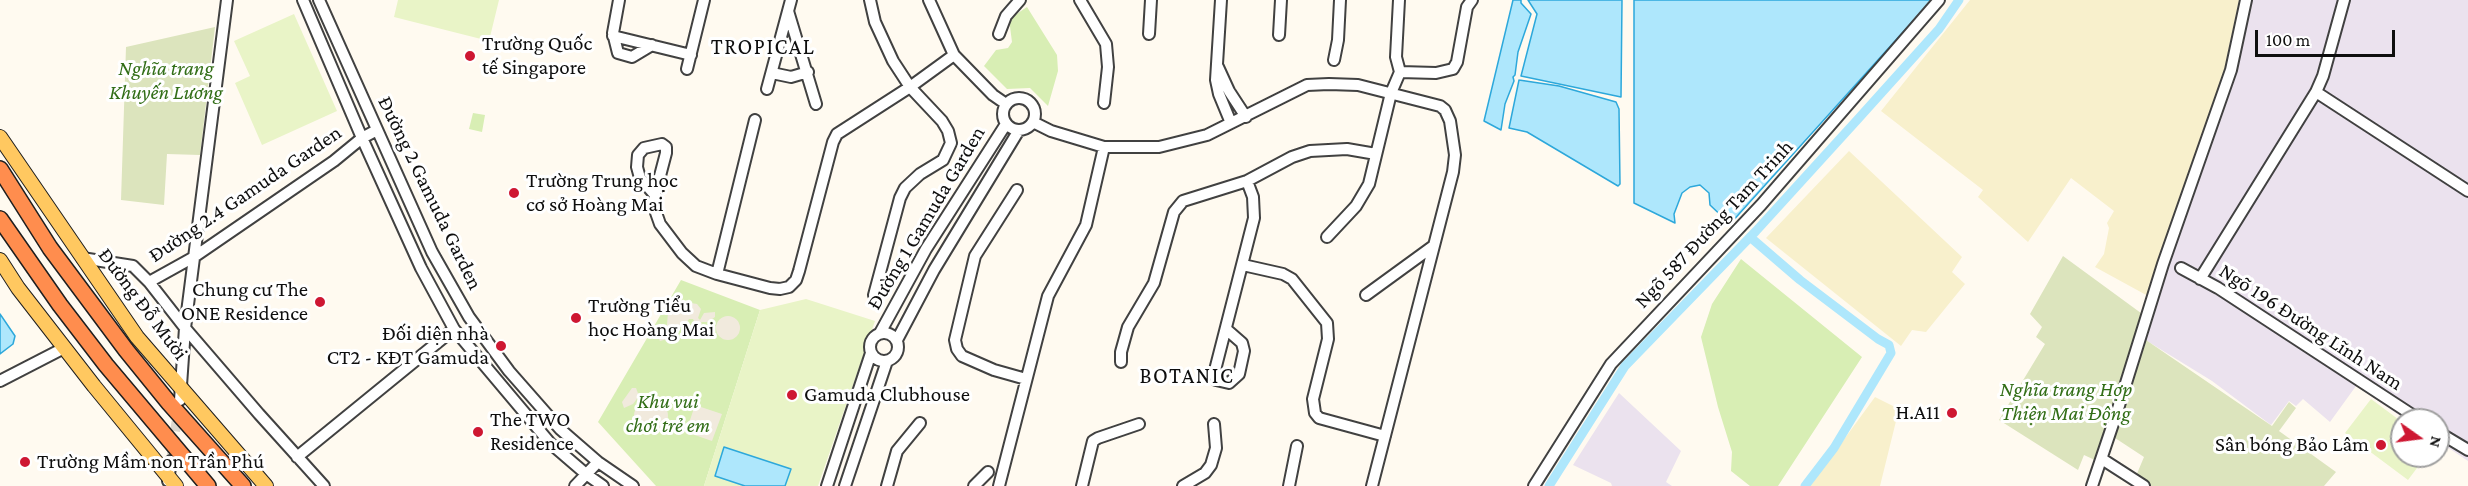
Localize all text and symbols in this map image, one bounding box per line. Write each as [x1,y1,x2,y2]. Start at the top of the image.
scale bar [2258,18,2398,56]
text: 100 m [2266,30,2310,50]
place label: Trường Quốc tế Singapore [482,31,592,81]
district label: TROPICAL [711,34,815,60]
marker: Trường Quốc tế Singapore [463,49,477,63]
park label: Nghĩa trang Khuyến Lương [109,56,223,106]
street label: Đường 2 Gamuda Garden [372,92,488,294]
street label: Đường 2.4 Gamuda Garden [144,120,346,268]
street label: Đường 1 Gamuda Garden [861,122,991,314]
street label: Ngõ 587 Đường Tam Trinh [1629,135,1799,313]
place label: Trường Trung học cơ sở Hoàng Mai [526,168,678,218]
marker: Trường Trung học cơ sở Hoàng Mai [507,186,521,200]
street label: Đường Đỗ Mười [93,243,193,365]
street label: Ngõ 196 Đường Lĩnh Nam [2214,258,2408,396]
place label: Chung cư The ONE Residence [181,277,308,327]
place label: Trường Tiểu học Hoàng Mai [588,293,714,343]
marker: Chung cư The ONE Residence [313,295,327,309]
marker: Trường Tiểu học Hoàng Mai [569,311,583,325]
place label: Đối diện nhà CT2 - KĐT Gamuda [327,321,489,371]
marker: Đối diện nhà CT2 - KĐT Gamuda [494,339,508,353]
district label: BOTANIC [1140,363,1234,389]
park label: Nghĩa trang Hợp Thiện Mai Động [2000,377,2132,427]
place label: Gamuda Clubhouse [804,382,970,408]
marker: Gamuda Clubhouse [785,388,799,402]
park label: Khu vui chơi trẻ em [626,389,710,439]
place label: H.A11 [1895,400,1940,426]
marker: H.A11 [1945,406,1959,420]
place label: The TWO Residence [490,407,574,457]
north arrow [2390,408,2450,468]
marker: The TWO Residence [471,425,485,439]
place label: Sân bóng Bảo Lâm [2215,432,2369,458]
text: N [2426,435,2446,449]
marker: Sân bóng Bảo Lâm [2374,438,2388,452]
place label: Trường Mầm non Trần Phú [37,449,264,475]
marker: Trường Mầm non Trần Phú [18,455,32,469]

